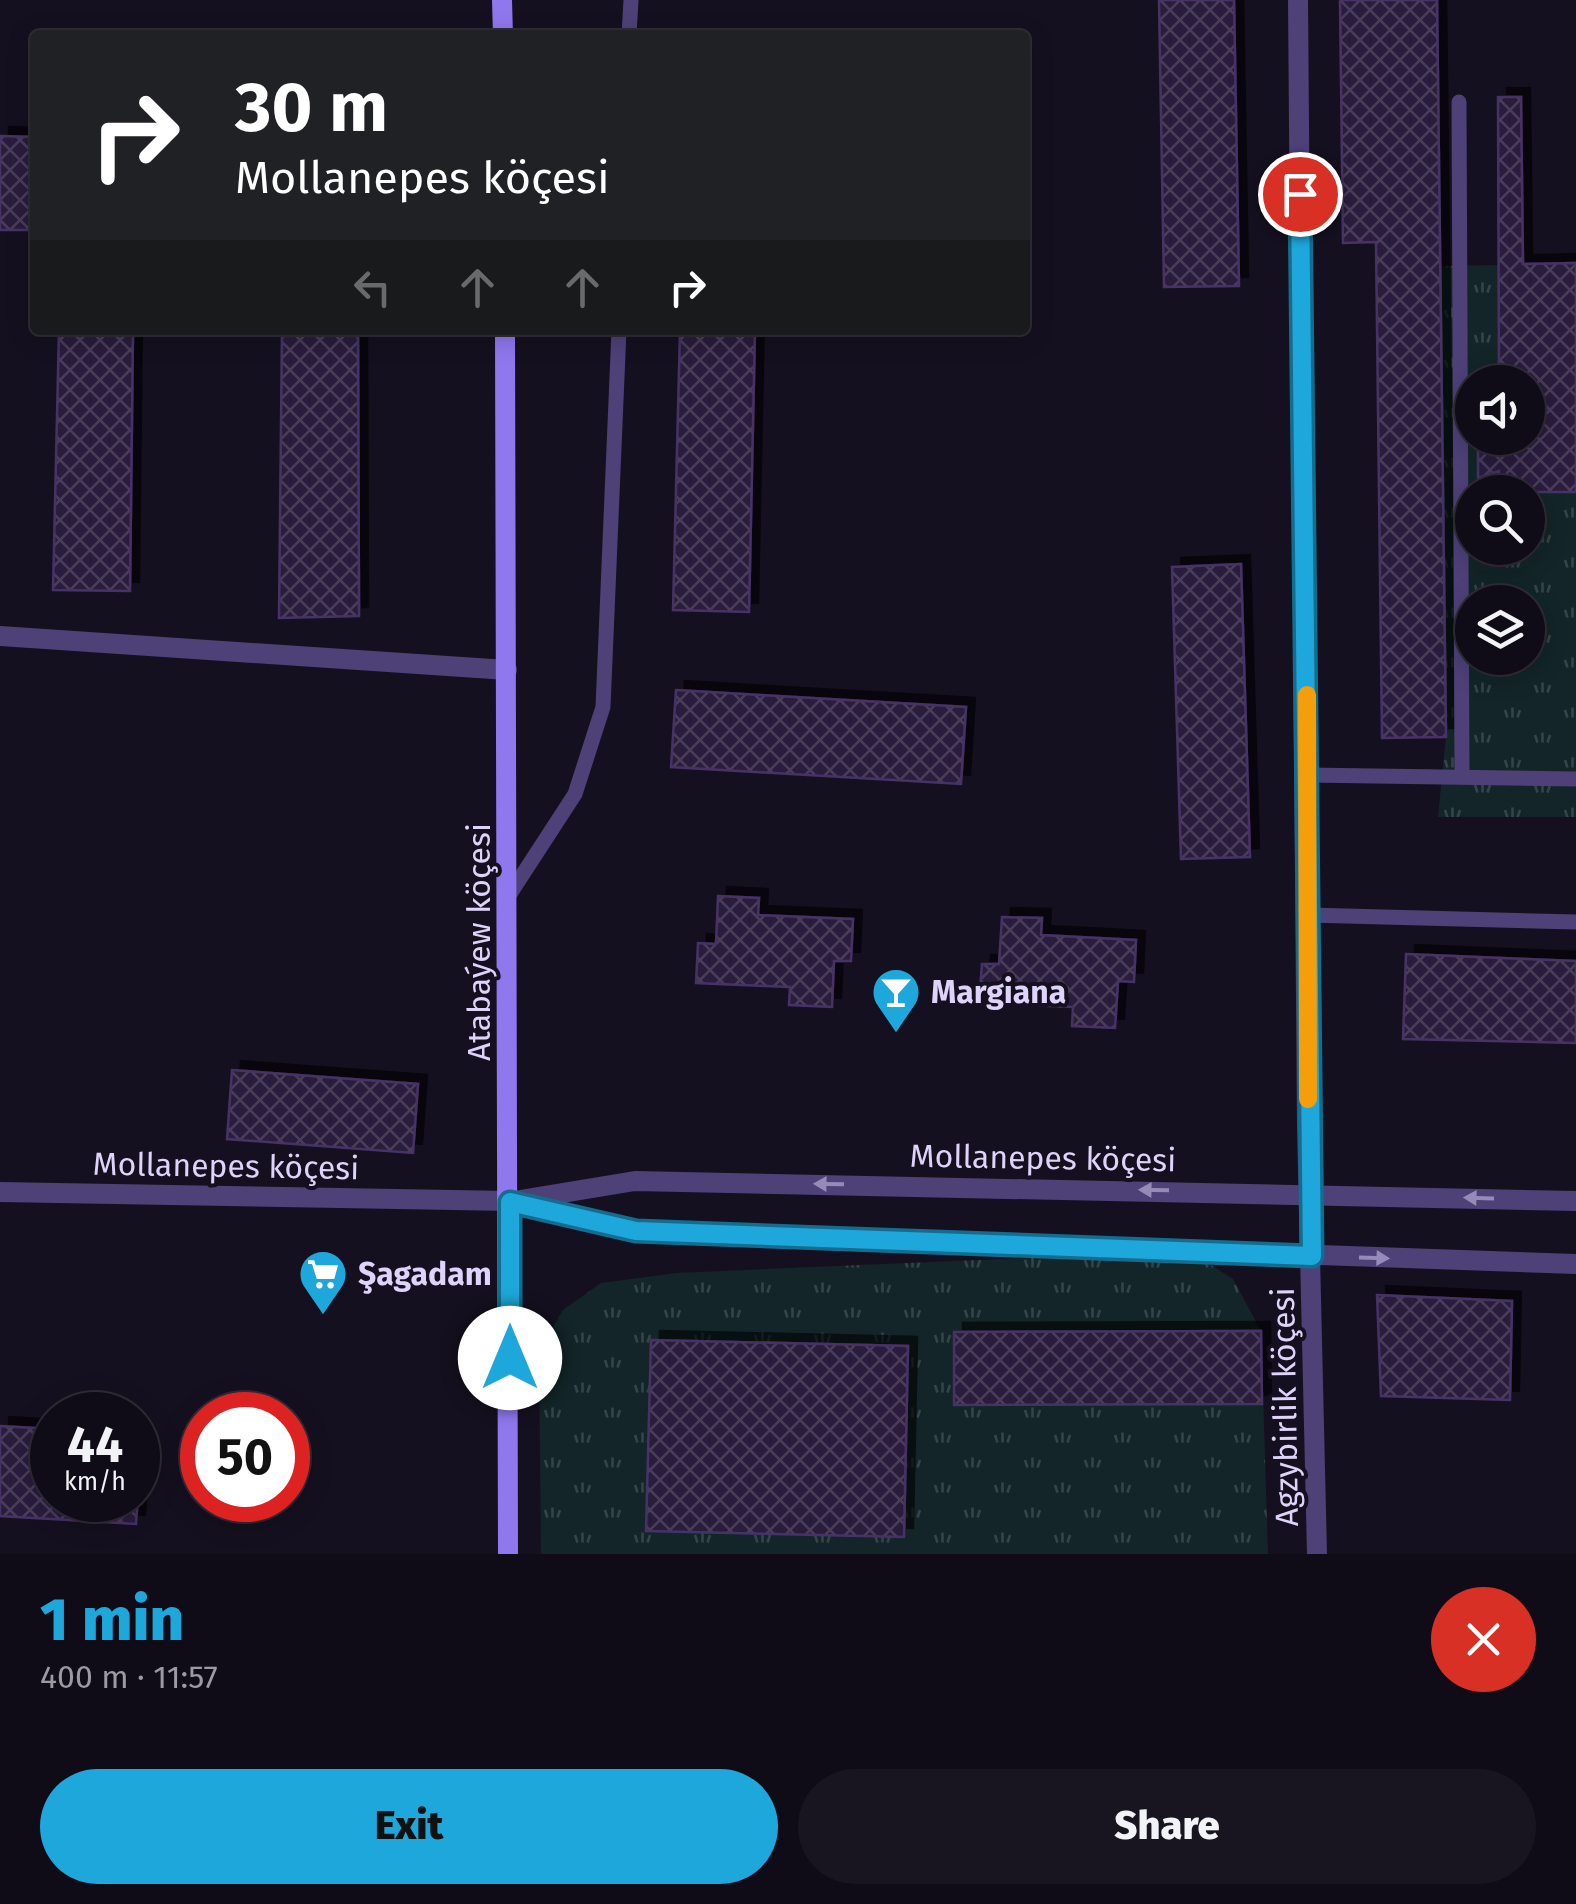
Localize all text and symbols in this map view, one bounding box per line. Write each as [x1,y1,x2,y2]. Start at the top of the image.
text: 30 m [235,66,388,150]
icon: right [70,70,200,200]
text: Mollanepes köçesi [235,151,610,205]
pin [1258,152,1343,237]
icon: arrive [1273,167,1328,222]
icon: left [345,260,400,315]
icon: ahead [450,260,505,315]
icon: ahead [555,260,610,315]
icon: right [660,260,715,315]
map controls [1455,365,1545,675]
button: sound [1455,365,1545,455]
button: search [1455,475,1545,565]
button: layers [1455,585,1545,675]
street label: Atabaýew köçesi [460,823,498,1061]
bar icon: Margiana [870,966,922,1034]
place label: Margiana [931,973,1066,1011]
street label: Mollanepes köçesi [909,1137,1177,1179]
street label: Mollanepes köçesi [92,1145,360,1187]
one-way arrow [812,1176,844,1192]
one-way arrow [1137,1182,1169,1198]
one-way arrow [1462,1189,1494,1205]
supermarket icon: Şagadam [297,1248,349,1316]
one-way arrow [1358,1250,1390,1266]
place label: Şagadam [358,1255,492,1294]
street label: Agzybirlik köçesi [1264,1287,1306,1527]
position arrow [458,1306,562,1410]
speed limit sign: 50 [180,1392,310,1522]
text: 44 [67,1415,123,1475]
text: km/h [64,1467,126,1497]
text: 1 min [40,1584,184,1656]
button: close [1431,1587,1536,1692]
text: 400 m · 11:57 [40,1658,218,1696]
button: Exit [40,1769,778,1884]
button: Share [798,1769,1536,1884]

